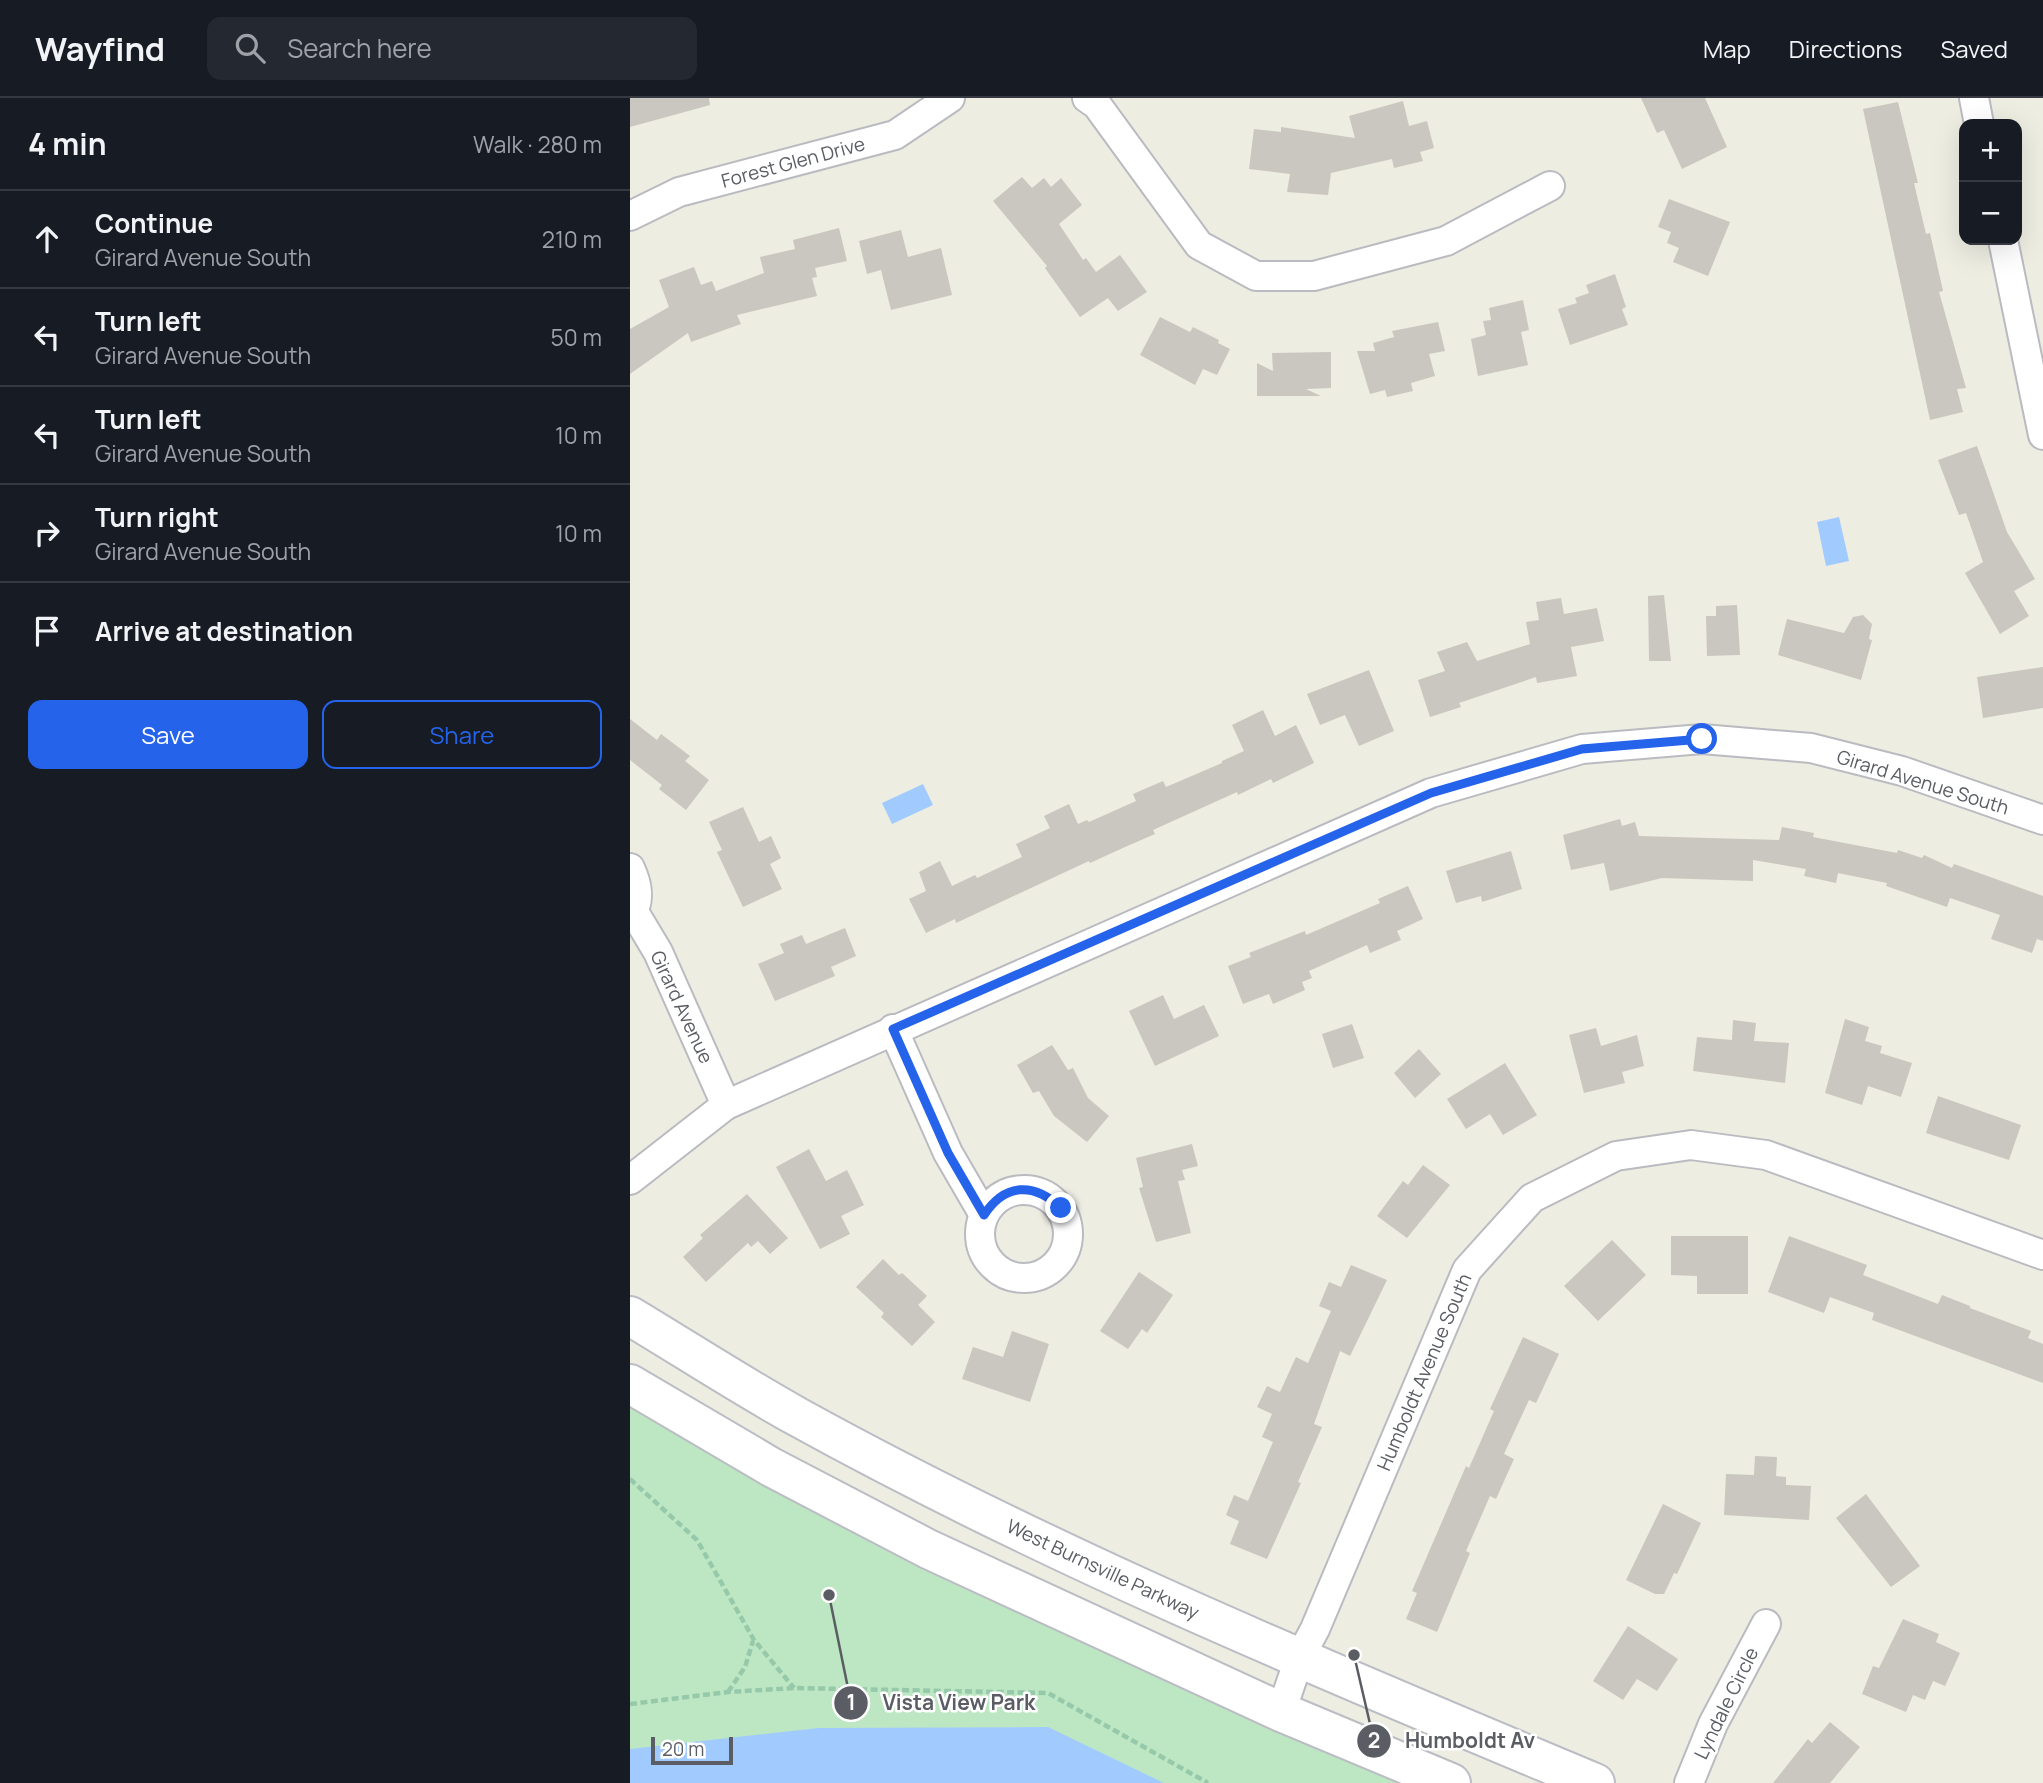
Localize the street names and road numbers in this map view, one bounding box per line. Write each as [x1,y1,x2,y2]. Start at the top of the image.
street label: Forest Glen Drive [718,130,868,194]
street label: Girard Avenue South [1834,743,2012,821]
street label: Girard Avenue [645,946,719,1068]
street label: Humboldt Avenue South [1371,1269,1477,1475]
street label: West Burnsville Parkway [1003,1513,1203,1625]
street label: Lyndale Circle [1688,1643,1764,1763]

